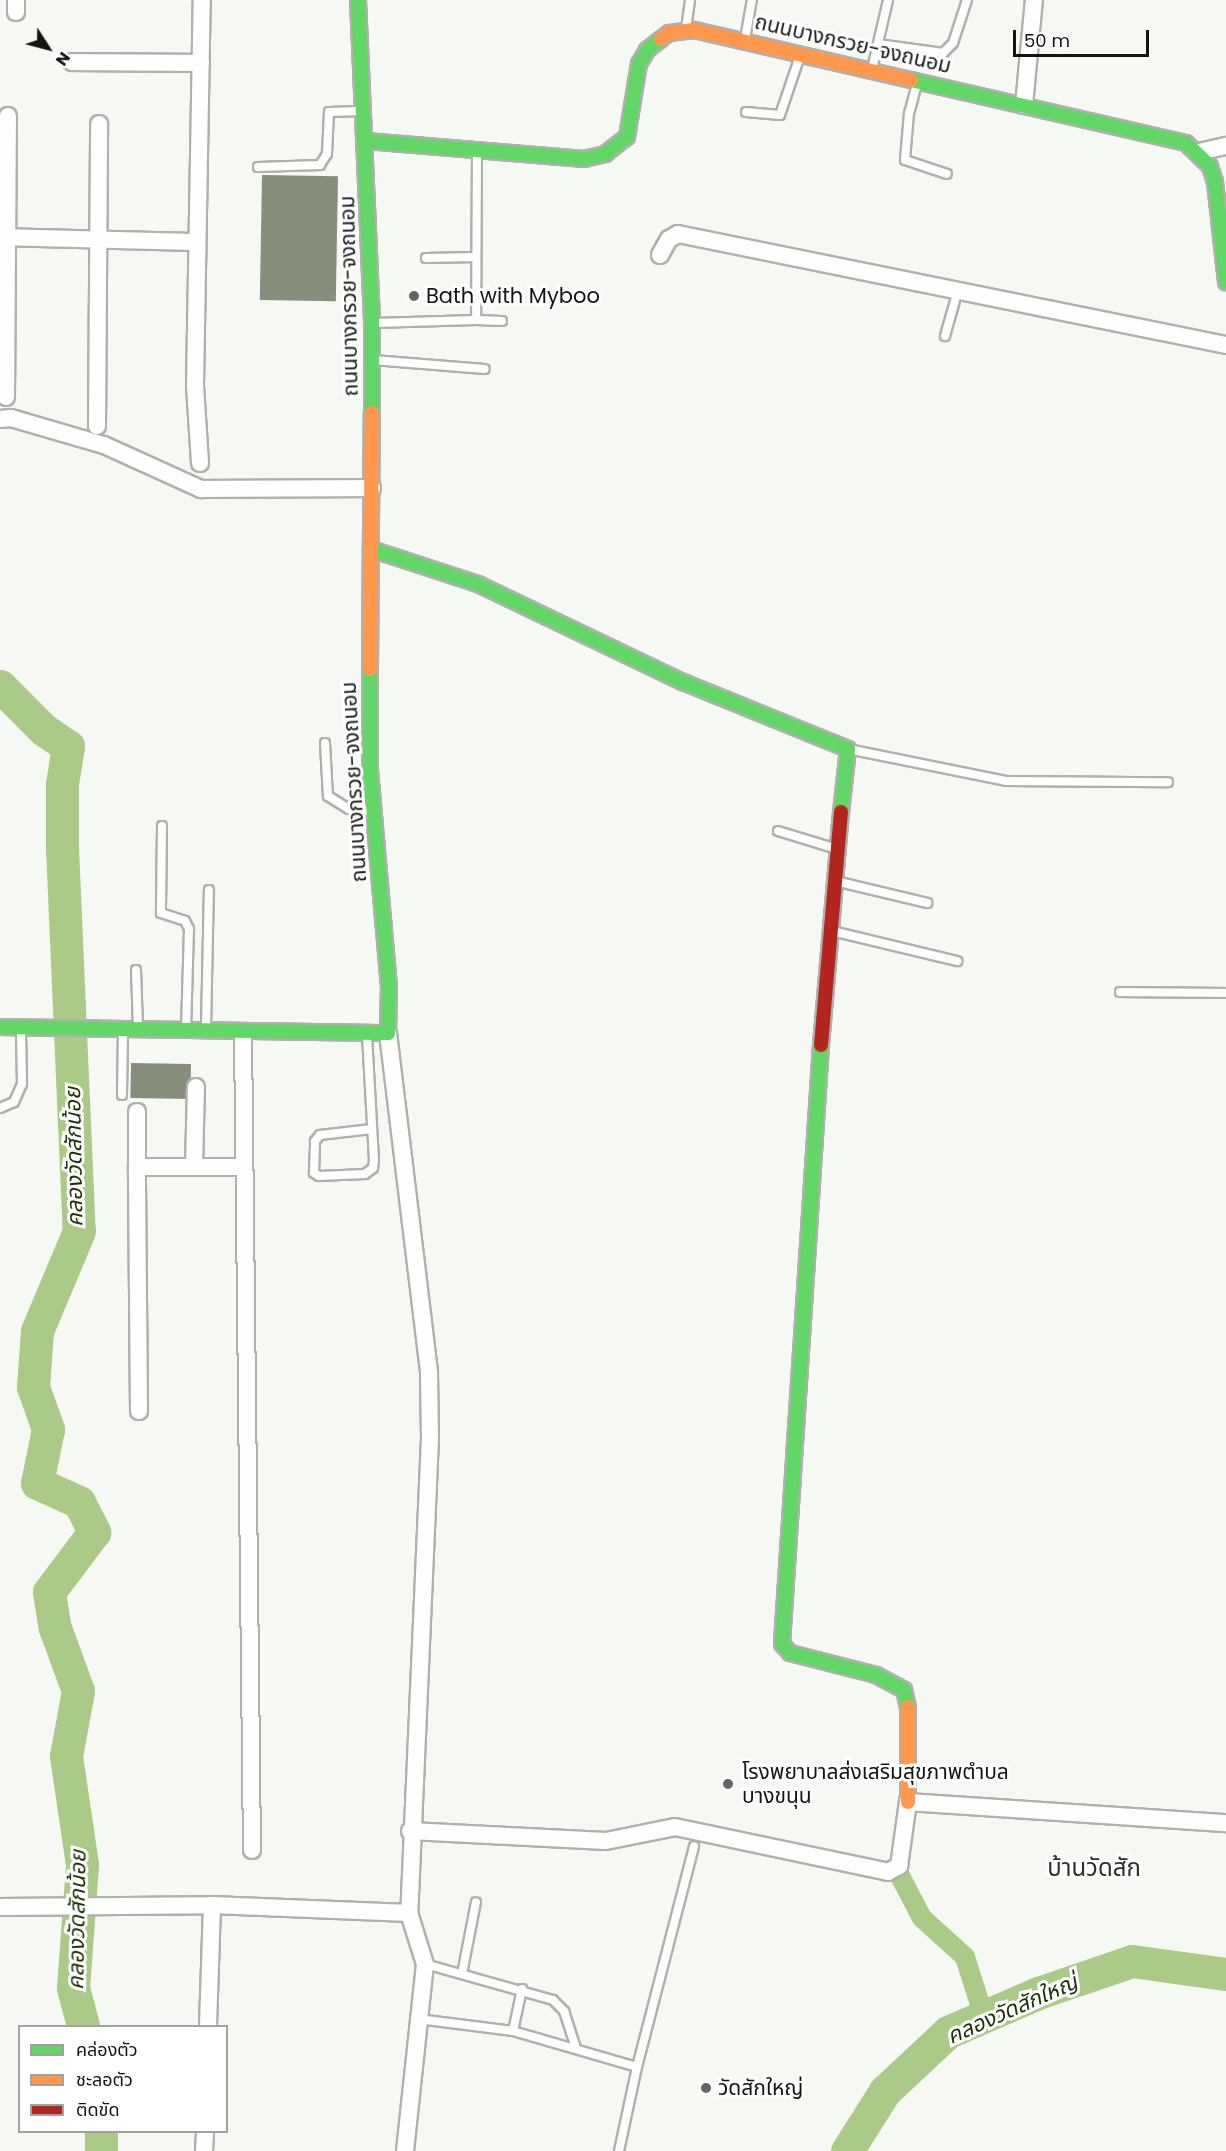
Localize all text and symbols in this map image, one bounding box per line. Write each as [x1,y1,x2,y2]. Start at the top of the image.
street label: ถนนบางกรวย-จงถนอม [752,9,954,79]
north arrow [18,18,78,78]
scale bar [1016,18,1152,56]
text: 50 m [1024,28,1070,53]
text: N [50,47,76,71]
street label: ถนนบางกรวย-จงถนอม [335,195,363,397]
place label: Bath with Myboo [426,283,600,309]
marker: Bath with Myboo [407,289,421,303]
street label: ถนนบางกรวย-จงถนอม [336,681,372,883]
water label: คลองวัดสักน้อย [60,1087,88,1227]
place label: โรงพยาบาลส่งเสริมสุขภาพตำบล บางขนุน [742,1759,1009,1809]
marker: โรงพยาบาลส่งเสริมสุขภาพตำบล บางขนุน [719,1775,737,1793]
water label: คลองวัดสักน้อย [63,1850,91,1990]
district label: บ้านวัดสัก [1047,1854,1141,1882]
water label: คลองวัดสักใหญ่ [943,1968,1081,2050]
legend [18,2025,228,2133]
text: คล่องตัว [76,2037,138,2062]
text: ชะลอตัว [76,2067,133,2092]
place label: วัดสักใหญ่ [718,2075,803,2101]
marker: วัดสักใหญ่ [699,2081,713,2095]
text: ติดขัด [76,2097,119,2122]

